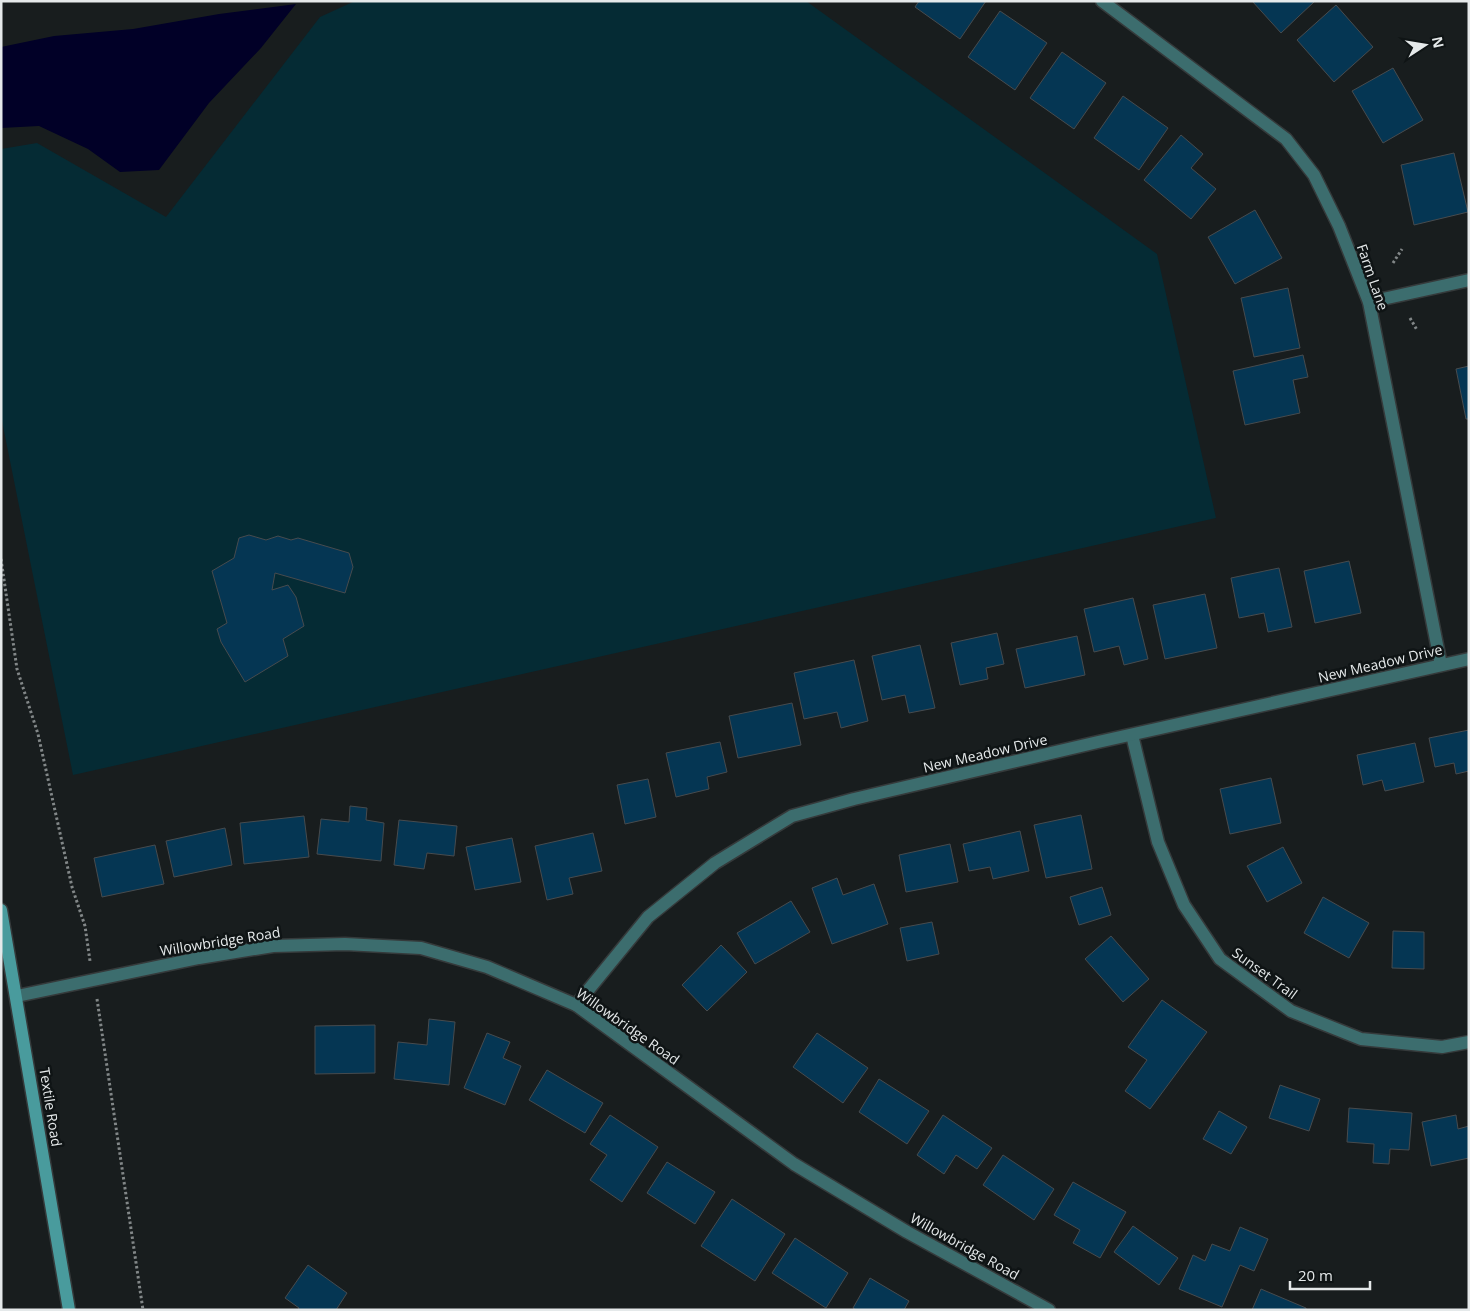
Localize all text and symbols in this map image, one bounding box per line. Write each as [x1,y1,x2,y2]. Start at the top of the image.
north arrow [1400,20,1450,70]
text: N [1428,35,1449,50]
street label: Farm Lane [1353,241,1393,313]
street label: New Meadow Drive [1316,639,1444,687]
street label: New Meadow Drive [921,729,1049,777]
street label: Willowbridge Road [158,922,282,960]
street label: Sunset Trail [1229,943,1301,1003]
street label: Willowbridge Road [573,983,683,1069]
street label: Textile Road [35,1066,67,1148]
street label: Willowbridge Road [907,1208,1023,1284]
scale bar [1290,1258,1370,1290]
text: 20 m [1298,1265,1333,1285]

